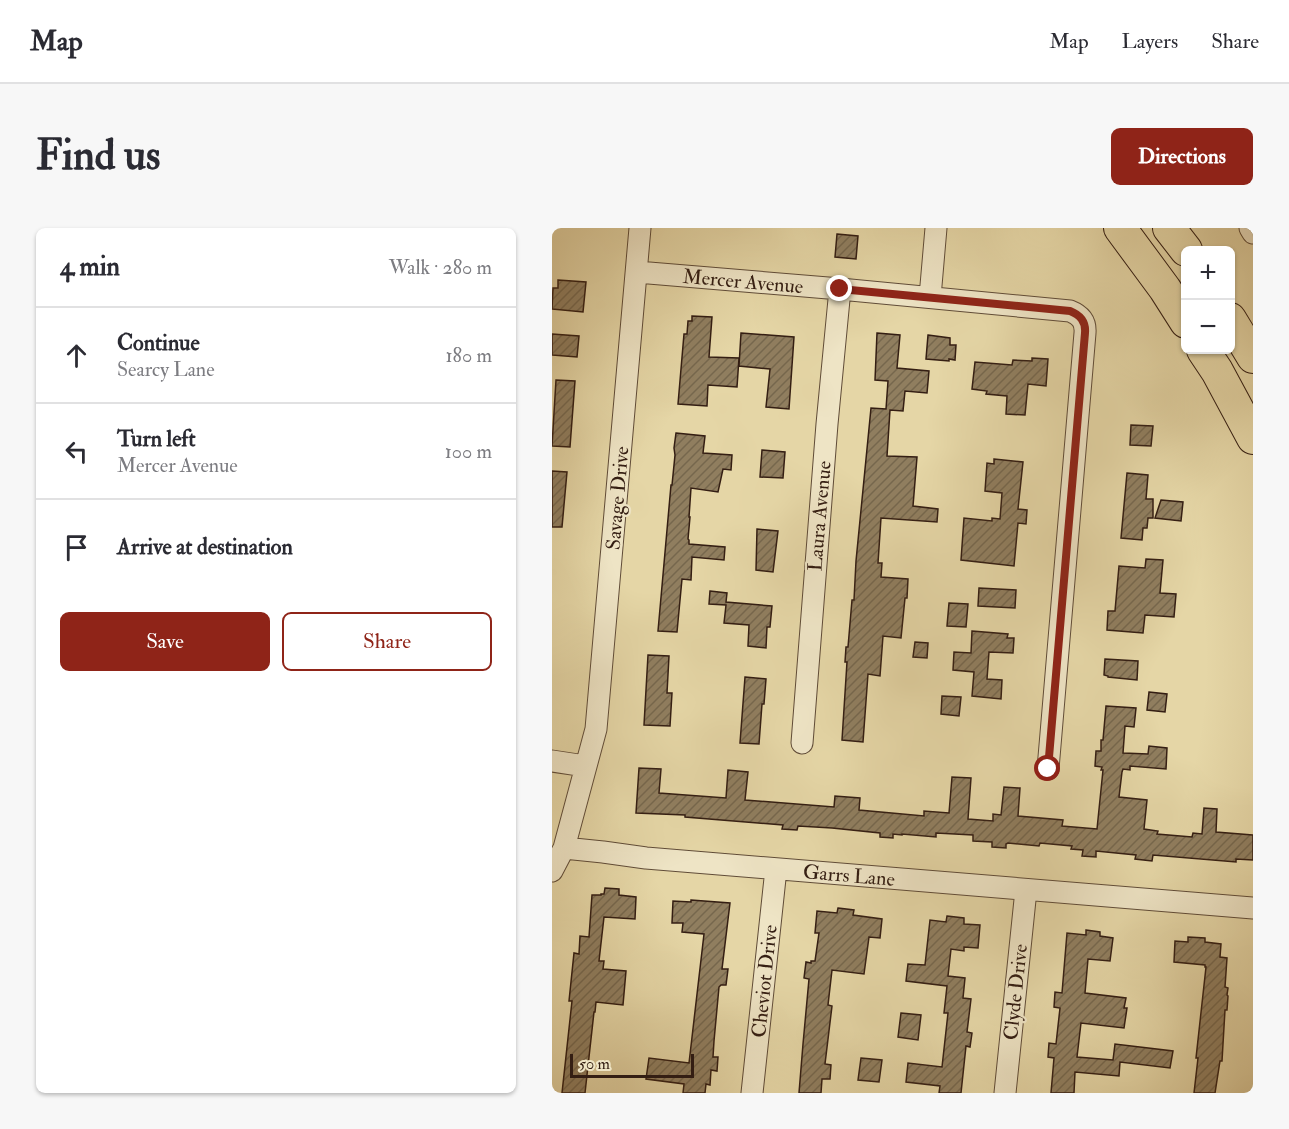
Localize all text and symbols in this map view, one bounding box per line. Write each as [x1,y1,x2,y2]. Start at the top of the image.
text: Map [30,24,83,59]
text: Map [1049,28,1089,55]
text: Layers [1122,28,1178,55]
text: Share [1211,28,1259,55]
button: Directions [1111,128,1253,185]
text: Find us [36,130,160,182]
map controls [1181,246,1235,354]
button: + [1181,246,1235,300]
text: 4 min [60,251,120,283]
text: Walk · 280 m [389,255,492,280]
street label: Mercer Avenue [682,264,804,299]
route end [826,275,852,301]
button: − [1181,300,1235,354]
text: Continue [117,329,200,357]
icon: ahead [60,339,93,372]
text: 180 m [445,343,492,368]
text: Searcy Lane [117,357,215,382]
text: Turn left [117,425,196,453]
icon: left [60,435,93,468]
text: 100 m [445,439,492,464]
street label: Savage Drive [601,445,634,551]
text: Mercer Avenue [117,453,238,478]
street label: Laura Avenue [802,460,837,572]
icon: arrive [60,531,93,564]
text: Arrive at destination [117,533,293,561]
button: Save [60,612,270,671]
button: Share [282,612,492,671]
route start [1034,755,1060,781]
street label: Garrs Lane [802,859,896,892]
street label: Cheviot Drive [746,923,783,1039]
street label: Clyde Drive [998,943,1033,1041]
scale bar [570,1051,694,1078]
text: 50 m [579,1054,610,1074]

